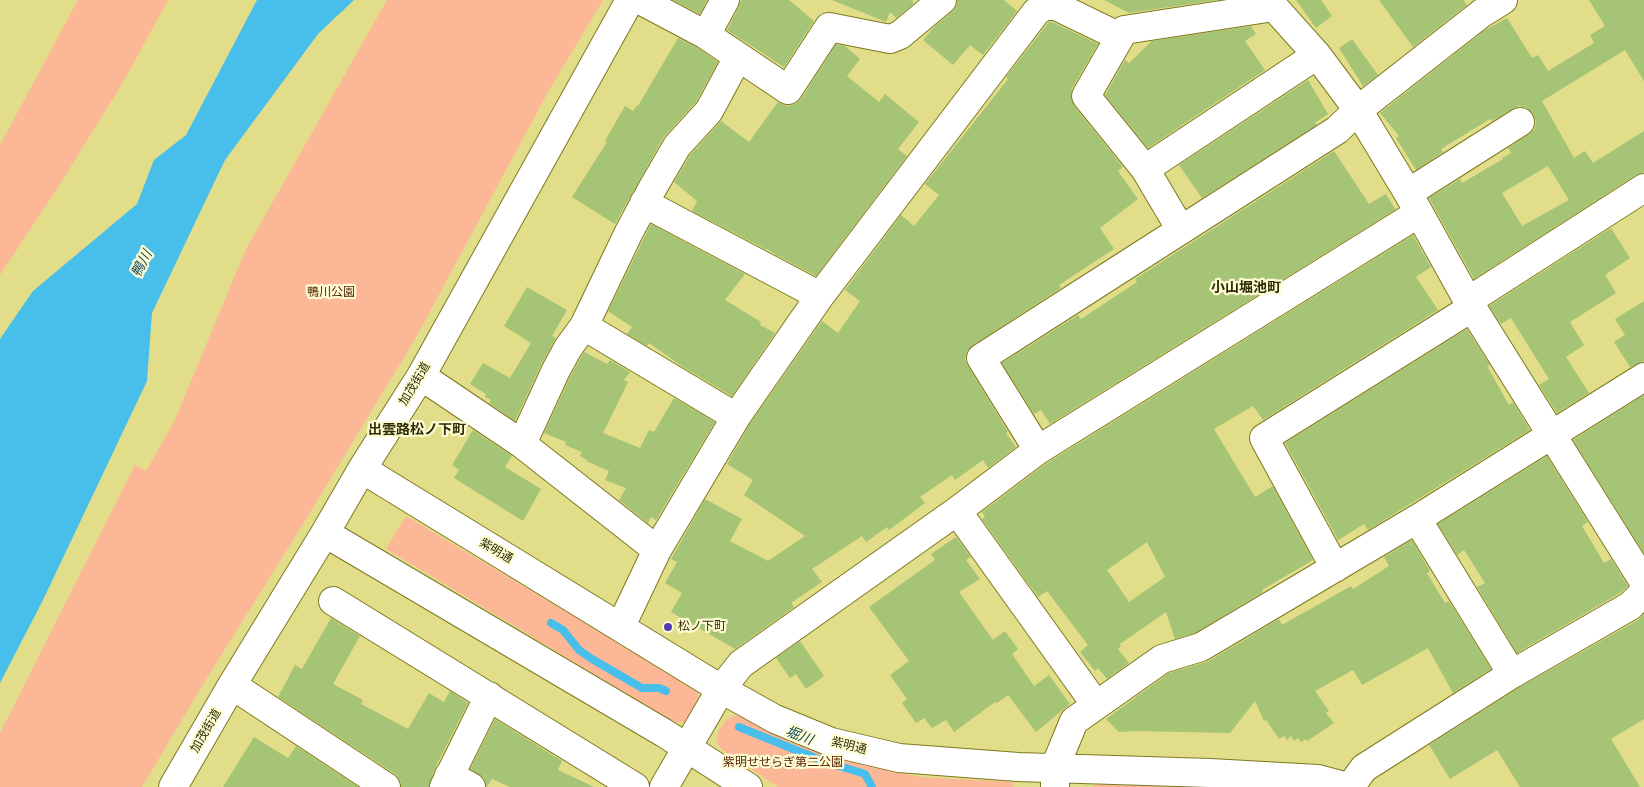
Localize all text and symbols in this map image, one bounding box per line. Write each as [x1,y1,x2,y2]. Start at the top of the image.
water label: 鴨川 [128,248,156,280]
district label: 小山堀池町 [1211,280,1281,296]
park label: 鴨川公園 [307,286,355,300]
street label: 加茂街道 [396,360,434,408]
district label: 出雲路松ノ下町 [368,422,466,438]
street label: 紫明通 [477,536,515,566]
place label: 松ノ下町 [678,620,726,634]
marker: 松ノ下町 [662,621,674,633]
street label: 加茂街道 [188,707,224,755]
water label: 堀川 [783,723,815,749]
street label: 紫明通 [830,735,868,757]
park label: 紫明せせらぎ第二公園 [723,756,843,770]

